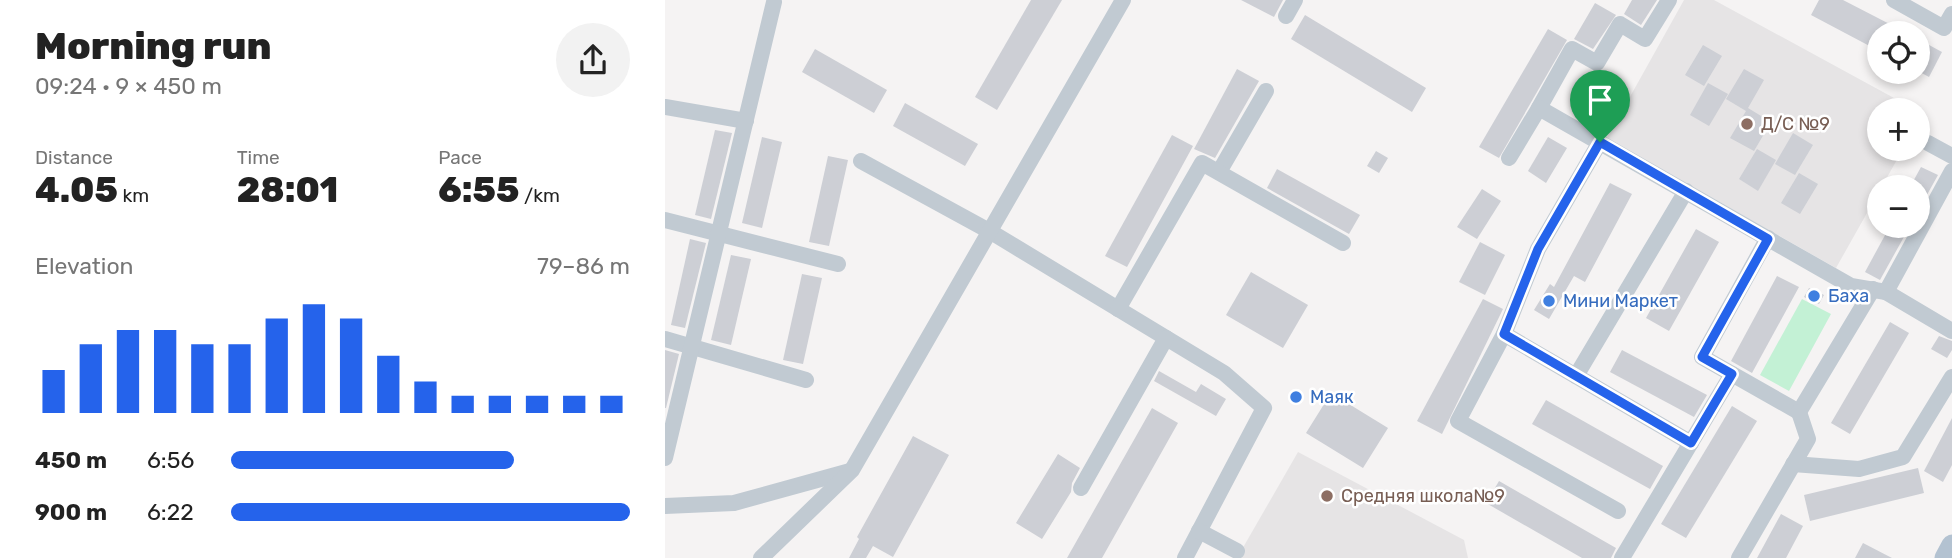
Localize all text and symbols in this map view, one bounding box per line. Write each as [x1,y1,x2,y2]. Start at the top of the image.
map controls [1867,21,1930,238]
button: locate [1867,21,1930,84]
text: Morning run [35,23,272,69]
button: share [556,23,630,97]
pin [1570,70,1630,142]
text: 09:24 · 9 × 450 m [35,72,222,100]
icon: arrive [1581,81,1619,119]
button: + [1867,98,1930,161]
place label: Д/С №9 [1761,113,1830,135]
marker: Д/С №9 [1739,116,1755,132]
text: Distance [35,146,113,169]
text: Time [237,146,280,169]
text: Pace [438,146,482,169]
text: 4.05 [35,169,118,211]
text: 28:01 [237,169,338,211]
text: 6:55 [438,169,519,211]
button: − [1867,175,1930,238]
text: km [118,184,149,207]
text: /km [519,184,560,207]
text: Elevation [35,252,134,280]
text: 79–86 m [537,252,630,280]
place label: Баха [1828,285,1869,307]
marker: Баха [1806,288,1822,304]
place label: Мини Маркет [1563,290,1678,312]
marker: Мини Маркет [1541,293,1557,309]
place label: Маяк [1310,386,1354,408]
marker: Маяк [1288,389,1304,405]
text: 450 m [35,446,107,474]
text: 6:56 [147,446,194,474]
place label: Средняя школа№9 [1341,485,1505,507]
marker: Средняя школа№9 [1319,488,1335,504]
text: 900 m [35,498,107,526]
text: 6:22 [147,498,194,526]

